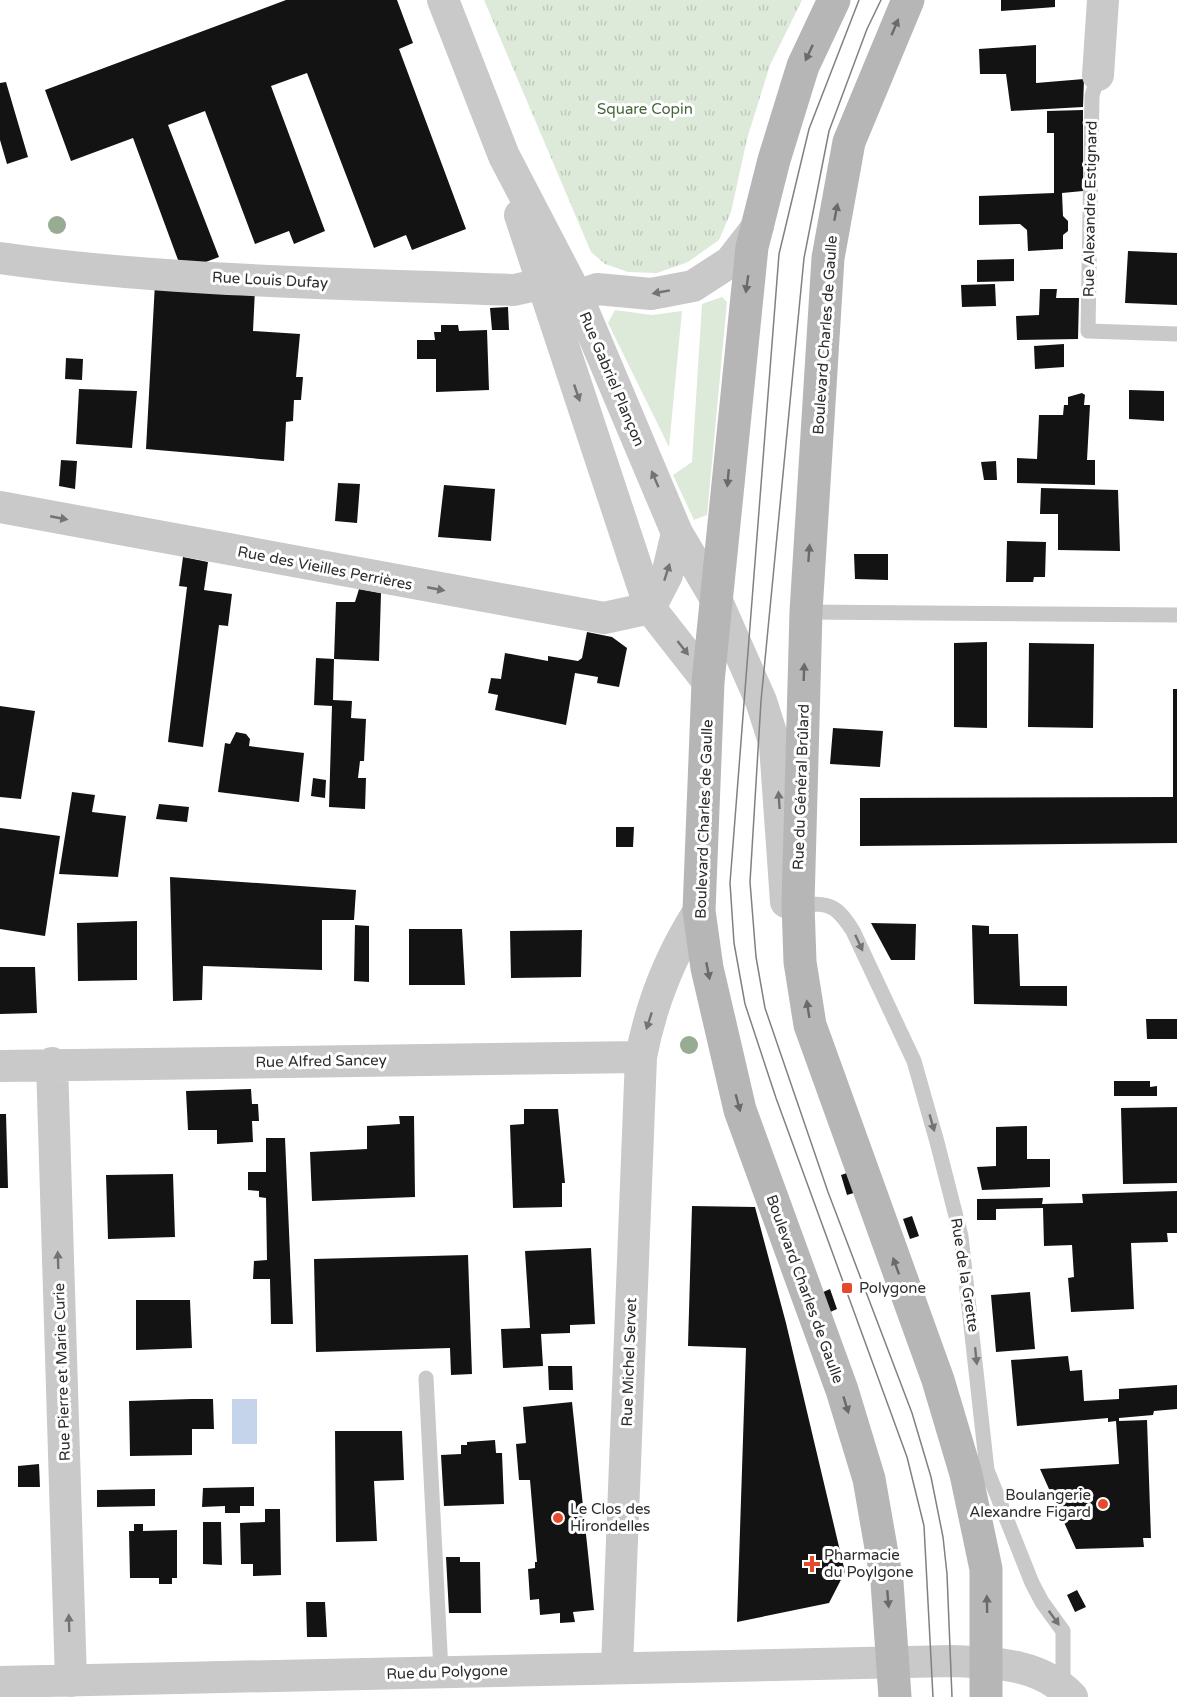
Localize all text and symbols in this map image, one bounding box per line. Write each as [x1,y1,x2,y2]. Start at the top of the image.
one-way arrow [890,18,900,36]
one-way arrow [805,45,814,62]
park label: Square Copin [597,100,693,118]
street label: Rue Alexandre Estignard [1079,121,1101,297]
one-way arrow [832,203,841,222]
street label: Boulevard Charles de Gaulle [809,235,841,435]
street label: Rue Louis Dufay [212,268,328,292]
one-way arrow [743,274,752,293]
one-way arrow [652,287,671,296]
street label: Rue Gabriel Plançon [575,309,649,449]
one-way arrow [573,384,583,402]
one-way arrow [723,468,733,487]
one-way arrow [650,470,659,488]
one-way arrow [50,514,69,523]
street label: Rue des Vieilles Perrières [236,542,414,594]
one-way arrow [805,544,814,563]
one-way arrow [662,563,672,581]
one-way arrow [427,585,446,594]
one-way arrow [676,641,688,656]
one-way arrow [799,663,809,682]
street label: Rue du Général Brûlard [789,704,813,870]
street label: Boulevard Charles de Gaulle [692,719,716,919]
one-way arrow [774,791,784,810]
one-way arrow [855,934,864,952]
one-way arrow [703,961,712,980]
one-way arrow [803,999,812,1018]
one-way arrow [644,1012,654,1030]
street label: Rue Alfred Sancey [255,1051,387,1071]
one-way arrow [734,1094,743,1112]
one-way arrow [927,1114,937,1133]
street label: Boulevard Charles de Gaulle [762,1192,848,1386]
street label: Rue de la Grette [947,1217,983,1333]
one-way arrow [53,1250,63,1269]
one-way arrow [891,1257,901,1275]
place label: Polygone [859,1279,926,1297]
marker: Polygone [840,1281,854,1295]
street label: Rue Pierre et Marie Curie [50,1283,74,1461]
street label: Rue Michel Servet [618,1297,640,1427]
one-way arrow [971,1346,981,1365]
one-way arrow [842,1396,852,1414]
place label: Boulangerie Alexandre Figard [969,1486,1091,1521]
marker: Boulangerie Alexandre Figard [1096,1497,1110,1511]
place label: Le Clos des Hirondelles [570,1500,651,1535]
marker: Le Clos des Hirondelles [551,1511,565,1525]
place label: Pharmacie du Poylgone [824,1546,913,1581]
marker: Pharmacie du Poylgone [805,1557,819,1571]
one-way arrow [883,1589,893,1608]
one-way arrow [982,1594,991,1613]
one-way arrow [1047,1611,1059,1626]
one-way arrow [64,1613,74,1632]
street label: Rue du Polygone [386,1661,508,1683]

